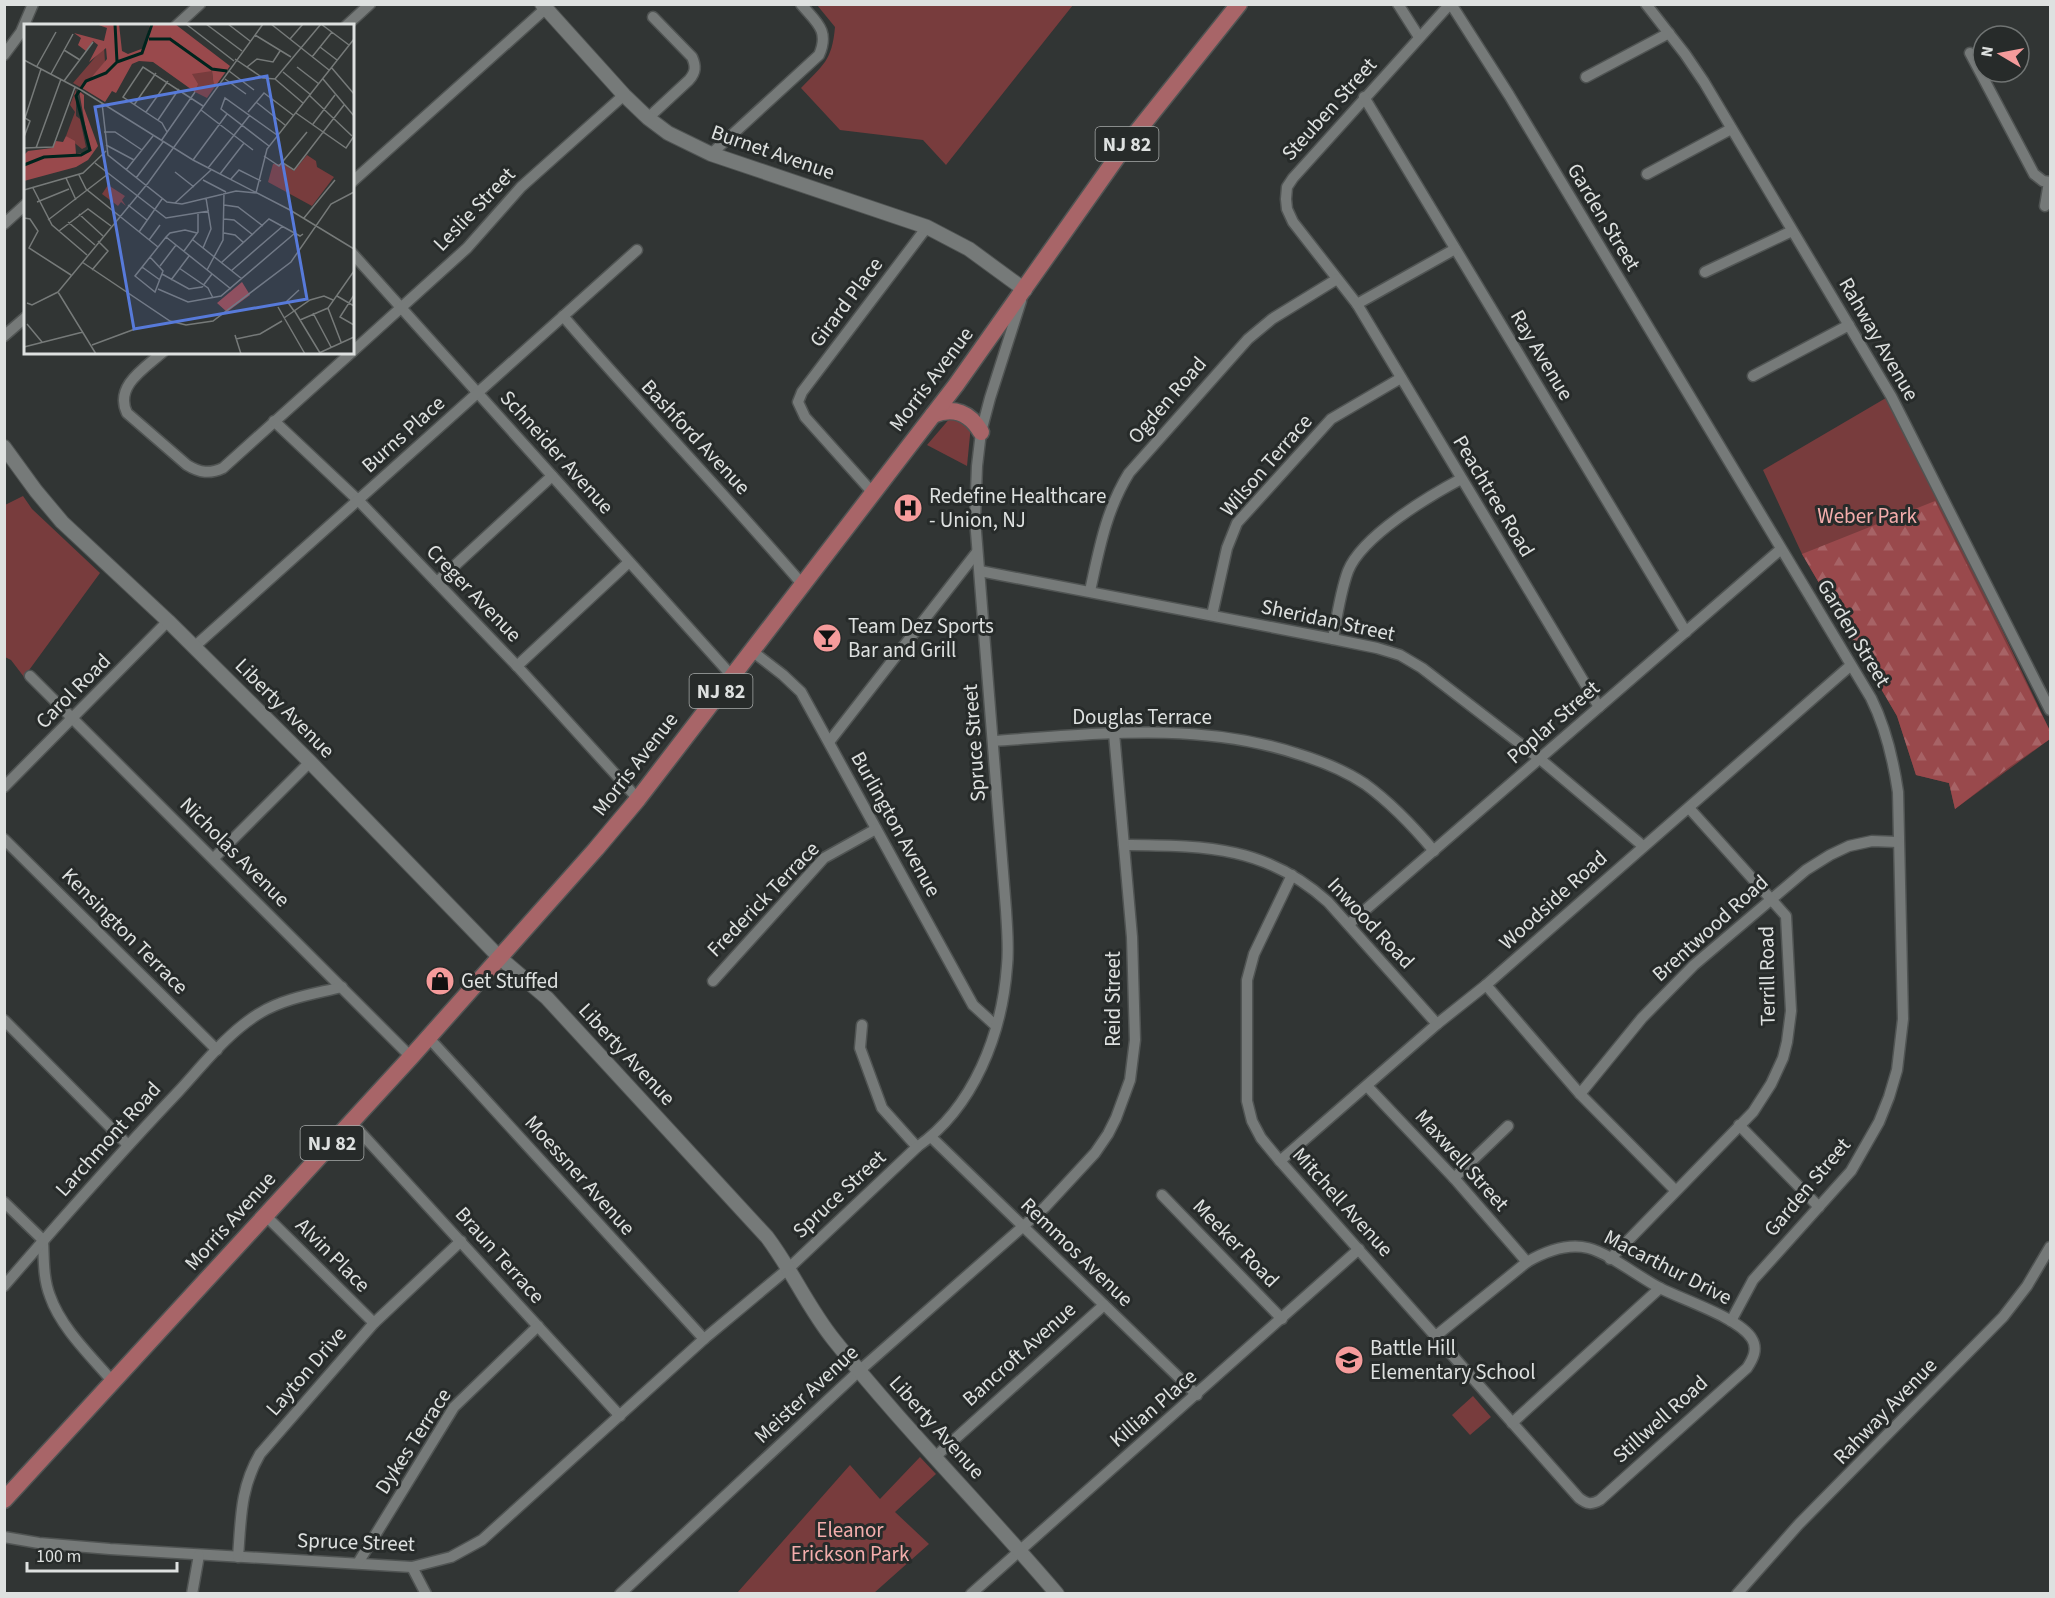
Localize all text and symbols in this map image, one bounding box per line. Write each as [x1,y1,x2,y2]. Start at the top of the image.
inset map [24,24,354,354]
north arrow [1971,24,2031,84]
text: N [1975,44,1999,59]
street label: Steuben Street [1274,51,1384,167]
street label: Burnet Avenue [707,117,839,187]
road number: NJ 82 [1096,127,1158,161]
street label: Garden Street [1560,157,1648,277]
street label: Leslie Street [426,160,522,258]
street label: Girard Place [802,251,890,353]
street label: Rahway Avenue [1831,272,1927,406]
street label: Ray Avenue [1503,304,1581,406]
street label: Morris Avenue [882,320,980,438]
street label: Ogden Road [1121,350,1213,450]
street label: Bashford Avenue [635,373,757,501]
street label: Schneider Avenue [493,383,621,521]
street label: Burns Place [355,388,451,480]
street label: Wilson Terrace [1213,407,1319,523]
street label: Peachtree Road [1446,429,1542,563]
place label: Redefine Healthcare - Union, NJ [929,481,1106,535]
hospital icon: Redefine Healthcare - Union, NJ [892,492,924,524]
park label: Weber Park [1817,501,1917,531]
street label: Creger Avenue [419,537,529,649]
street label: Garden Street [1810,573,1898,693]
street label: Sheridan Street [1258,591,1398,649]
place label: Team Dez Sports Bar and Grill [848,611,994,665]
bar icon: Team Dez Sports Bar and Grill [811,622,843,654]
street label: Carol Road [29,647,117,735]
street label: Liberty Avenue [228,651,342,765]
street label: Poplar Street [1500,673,1606,771]
road number: NJ 82 [690,674,752,708]
street label: Spruce Street [955,683,993,803]
street label: Douglas Terrace [1072,702,1212,732]
street label: Morris Avenue [585,706,685,822]
street label: Burlington Avenue [844,746,948,902]
street label: Nicholas Avenue [173,790,297,914]
street label: Frederick Terrace [700,834,826,964]
street label: Woodside Road [1492,843,1614,957]
street label: Kensington Terrace [55,861,195,1001]
street label: Brentwood Road [1645,868,1775,988]
street label: Inwood Road [1321,870,1421,976]
street label: Terrill Road [1751,926,1783,1026]
street label: Reid Street [1098,951,1128,1047]
shop icon: Get Stuffed [424,965,456,997]
place label: Get Stuffed [461,966,559,996]
street label: Liberty Avenue [572,996,682,1112]
street label: Larchmont Road [48,1075,168,1203]
street label: Maxwell Street [1408,1102,1516,1218]
street label: Moessner Avenue [518,1108,642,1242]
road number: NJ 82 [300,1126,364,1160]
street label: Garden Street [1757,1131,1857,1243]
street label: Mitchell Avenue [1286,1141,1400,1263]
street label: Spruce Street [786,1143,892,1245]
street label: Morris Avenue [177,1165,283,1277]
street label: Remmos Avenue [1014,1190,1140,1314]
street label: Meeker Road [1186,1192,1286,1294]
street label: Braun Terrace [448,1200,552,1310]
street label: Alvin Place [289,1211,377,1299]
street label: Macarthur Drive [1599,1222,1737,1312]
street label: Bancroft Avenue [956,1295,1082,1413]
street label: Layton Drive [259,1320,353,1422]
place label: Battle Hill Elementary School [1370,1333,1536,1387]
street label: Meister Avenue [747,1338,865,1450]
school or university icon: Battle Hill Elementary School [1333,1344,1365,1376]
street label: Rahway Avenue [1826,1351,1944,1471]
street label: Killian Place [1103,1362,1203,1454]
street label: Liberty Avenue [882,1368,992,1486]
street label: Stillwell Road [1606,1368,1714,1470]
street label: Dykes Terrace [368,1382,458,1500]
park label: Eleanor Erickson Park [791,1515,910,1569]
street label: Spruce Street [297,1525,415,1559]
scale bar [27,1535,177,1573]
text: 100 m [36,1544,81,1569]

